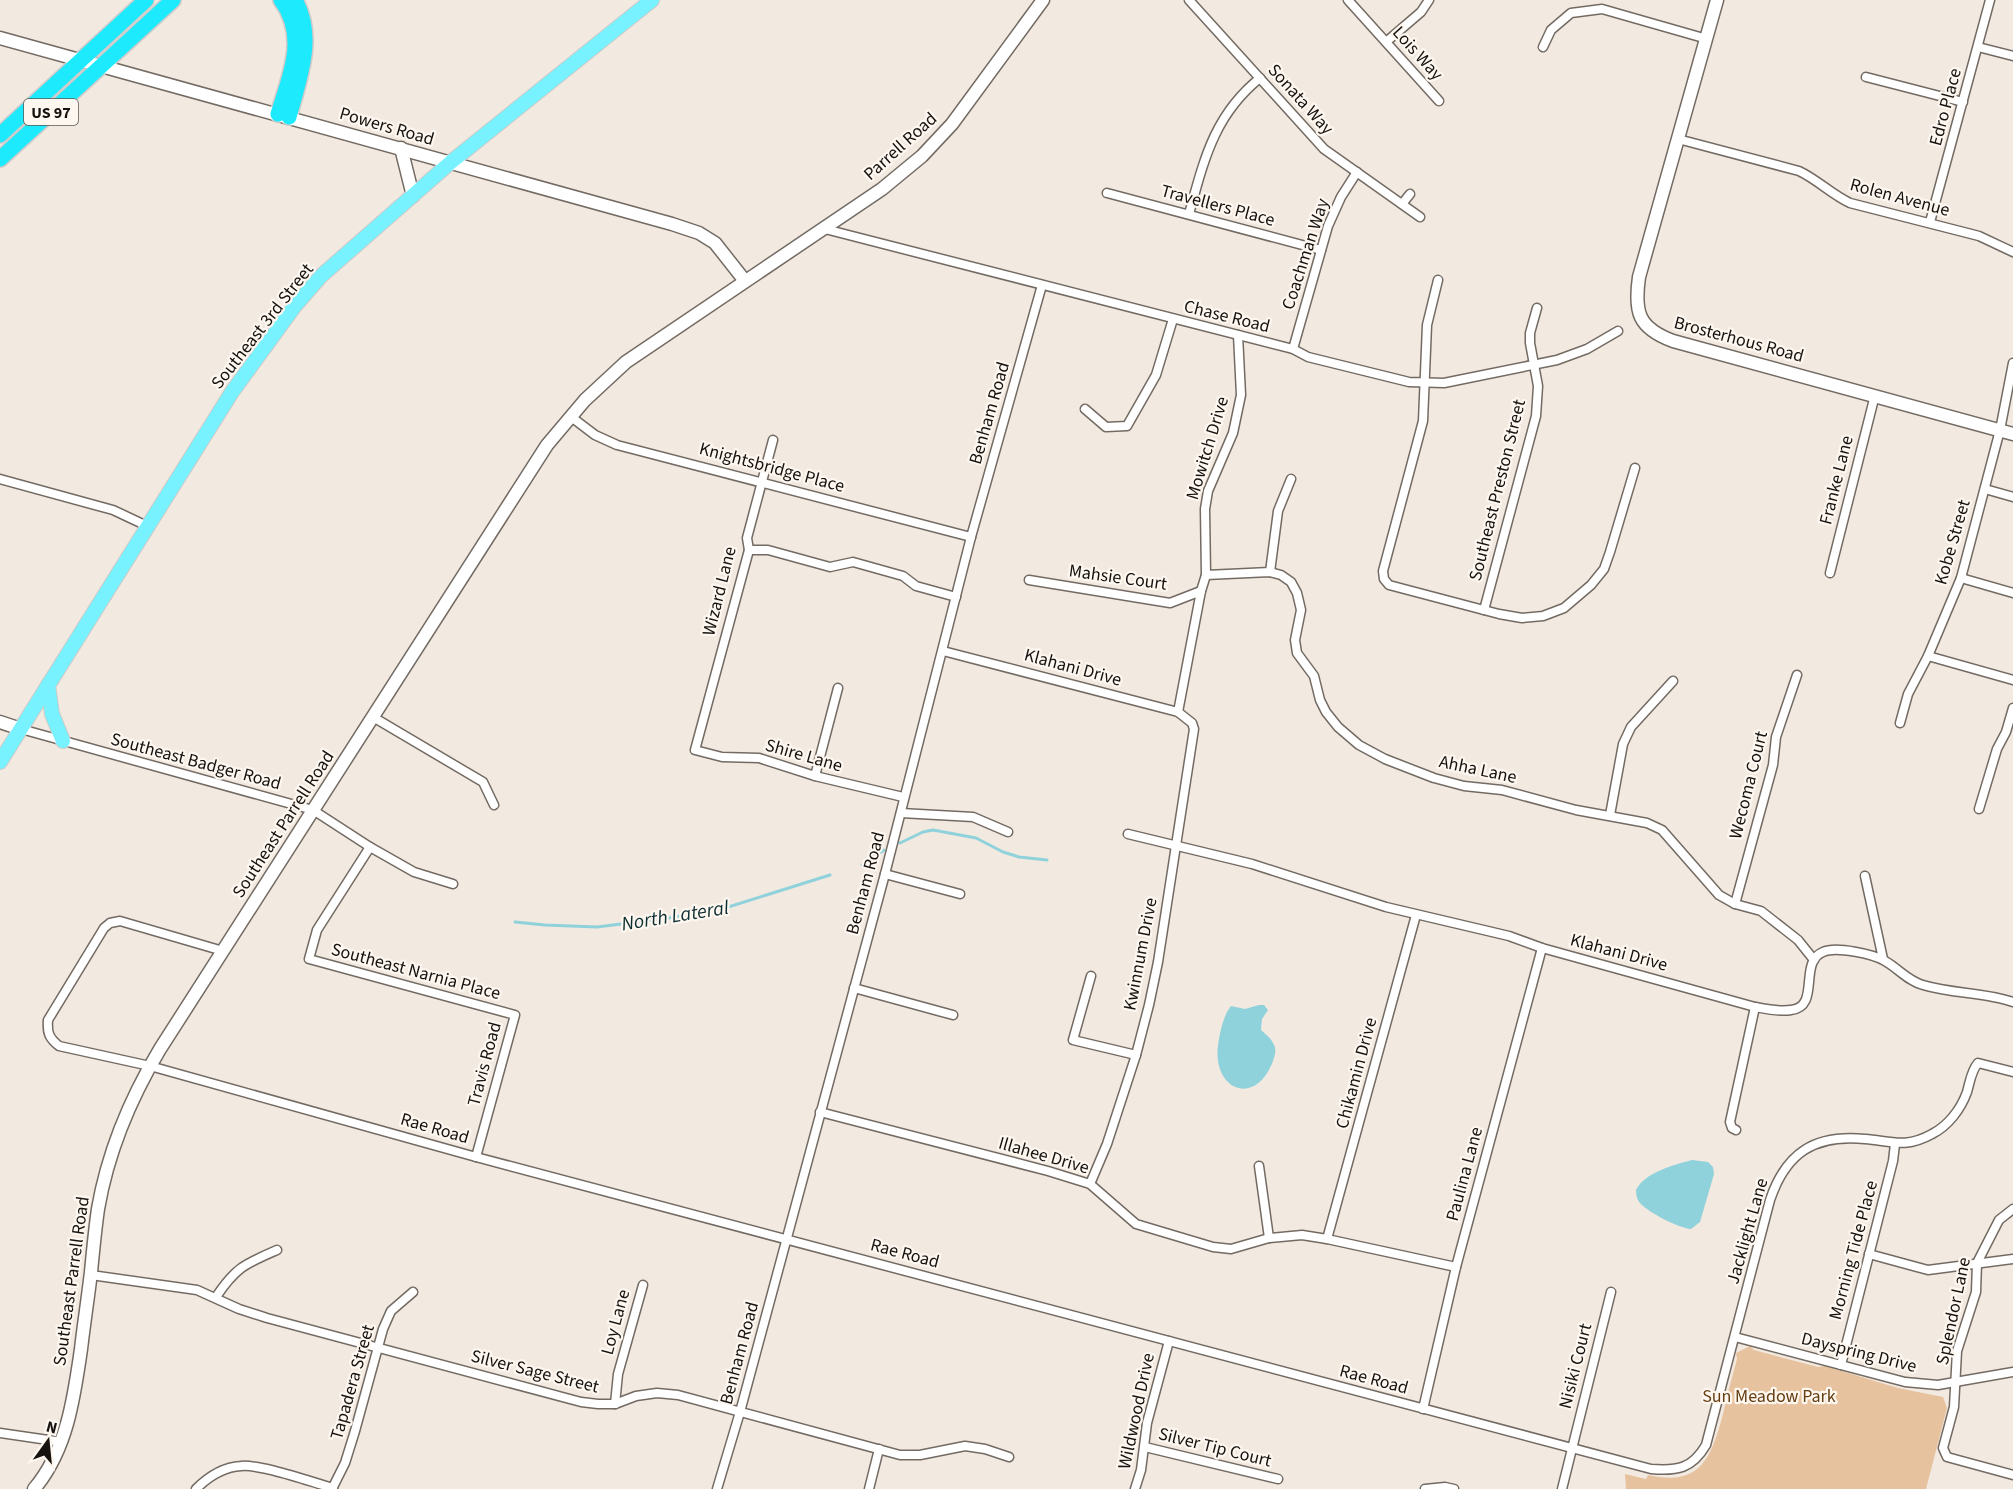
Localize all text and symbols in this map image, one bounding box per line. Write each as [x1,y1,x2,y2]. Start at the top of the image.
street label: Lois Way [1387,21,1449,86]
street label: Sonata Way [1262,58,1340,141]
street label: Edro Place [1923,66,1968,149]
road number: US 97 [24,99,78,125]
street label: Powers Road [337,101,437,152]
street label: Parrell Road [858,107,943,186]
street label: Rolen Avenue [1847,172,1953,223]
street label: Travellers Place [1158,178,1278,233]
street label: Coachman Way [1276,195,1335,313]
street label: Southeast 3rd Street [205,258,319,394]
street label: Chase Road [1181,294,1273,339]
street label: Brosterhous Road [1671,310,1807,369]
street label: Benham Road [963,359,1016,467]
street label: Mowitch Drive [1180,393,1235,503]
street label: Southeast Preston Street [1463,397,1532,583]
street label: Franke Lane [1813,433,1860,527]
street label: Knightsbridge Place [696,436,847,499]
street label: Kobe Street [1928,497,1977,588]
street label: Wizard Lane [696,544,743,638]
street label: Mahsie Court [1067,558,1168,597]
street label: Klahani Drive [1021,642,1124,692]
street label: Southeast Badger Road [108,727,284,796]
street label: Wecoma Court [1723,729,1774,842]
street label: Shire Lane [762,733,845,778]
street label: Southeast Parrell Road [226,746,340,903]
street label: Ahha Lane [1437,749,1519,790]
street label: Benham Road [840,829,891,937]
water label: North Lateral [619,894,731,938]
street label: Kwinnum Drive [1117,895,1164,1013]
street label: Klahani Drive [1567,927,1670,977]
street label: Southeast Narnia Place [329,937,503,1006]
street label: Chikamin Drive [1330,1015,1383,1131]
street label: Travis Road [461,1019,508,1109]
street label: Rae Road [398,1107,472,1150]
street label: Paulina Lane [1440,1124,1489,1224]
street label: Illahee Drive [996,1131,1092,1180]
street label: Jacklight Lane [1720,1175,1775,1287]
street label: Morning Tide Place [1823,1178,1884,1322]
street label: Southeast Parrell Road [47,1195,96,1367]
street label: Rae Road [868,1232,942,1275]
street label: Splendor Lane [1930,1255,1977,1367]
street label: Loy Lane [595,1287,636,1358]
street label: Benham Road [714,1299,765,1407]
street label: Nisiki Court [1553,1321,1598,1411]
street label: Tapadera Street [324,1322,381,1443]
street label: Dayspring Drive [1798,1326,1919,1379]
street label: Silver Sage Street [468,1344,601,1399]
street label: Wildwood Drive [1112,1351,1161,1471]
street label: Rae Road [1337,1358,1411,1401]
park label: Sun Meadow Park [1702,1384,1836,1409]
north arrow [18,1411,78,1471]
text: N [44,1415,60,1439]
street label: Silver Tip Court [1156,1421,1274,1474]

